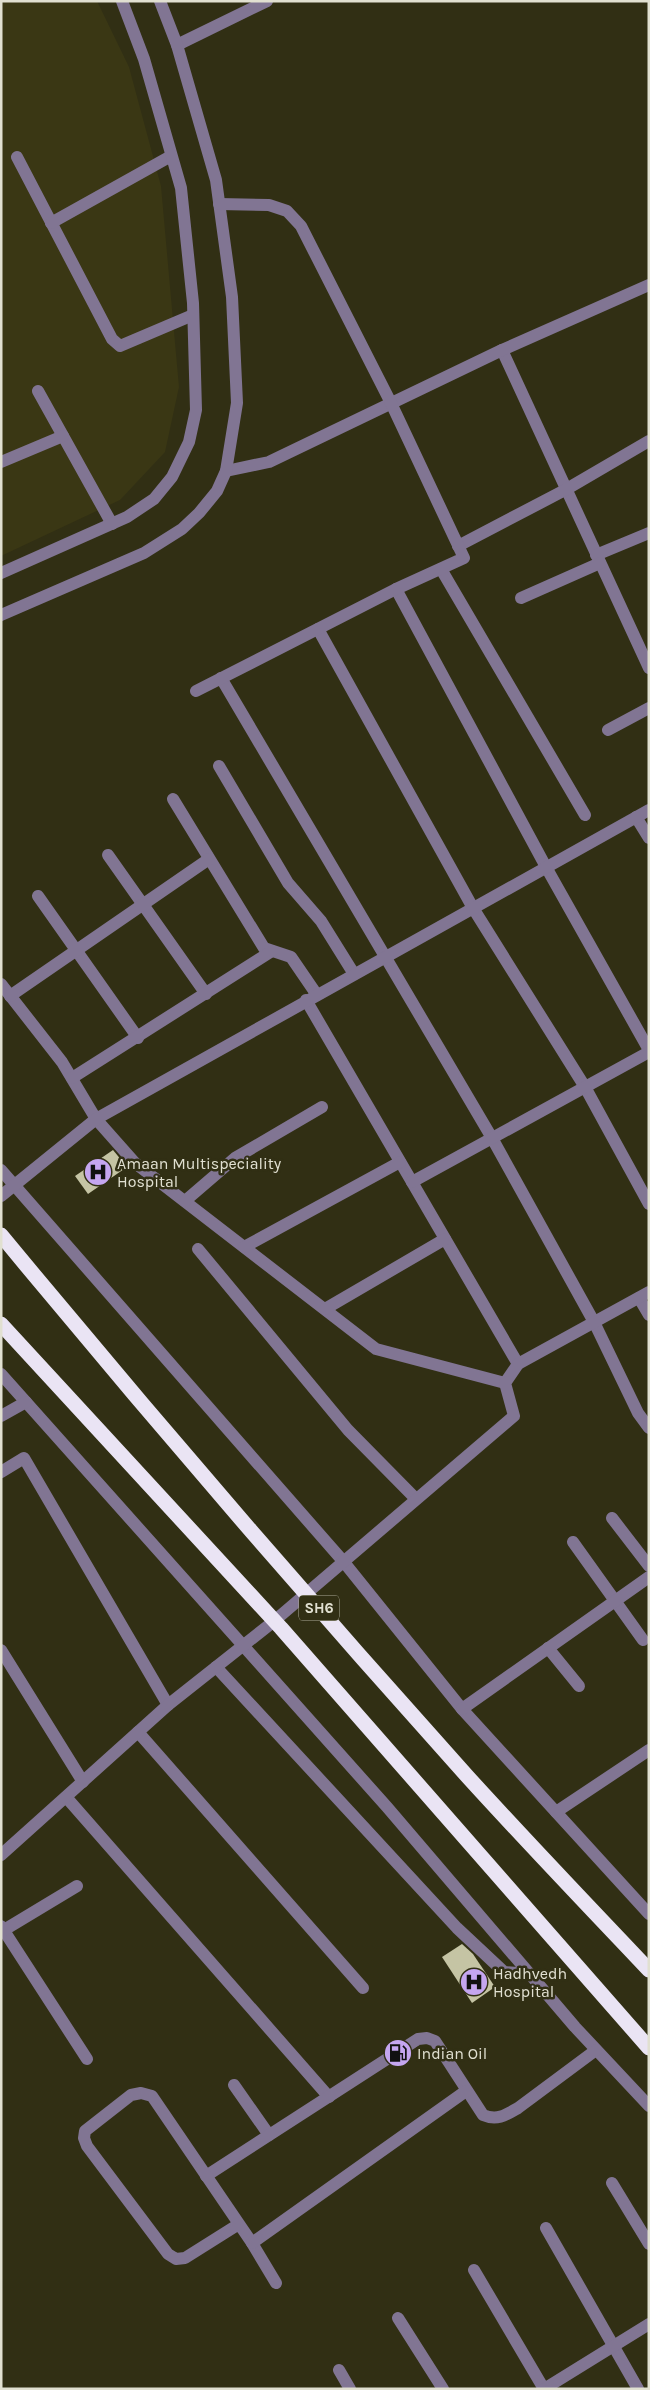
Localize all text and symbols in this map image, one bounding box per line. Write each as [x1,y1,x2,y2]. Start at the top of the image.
place label: Amaan Multispeciality Hospital [117,1154,282,1191]
hospital icon: Amaan Multispeciality Hospital [83,1157,113,1187]
road number: SH6 [299,1596,339,1620]
place label: Hadhvedh Hospital [493,1964,567,2001]
hospital icon: Hadhvedh Hospital [459,1967,489,1997]
fuel station icon: Indian Oil [383,2038,413,2068]
place label: Indian Oil [417,2044,487,2063]

